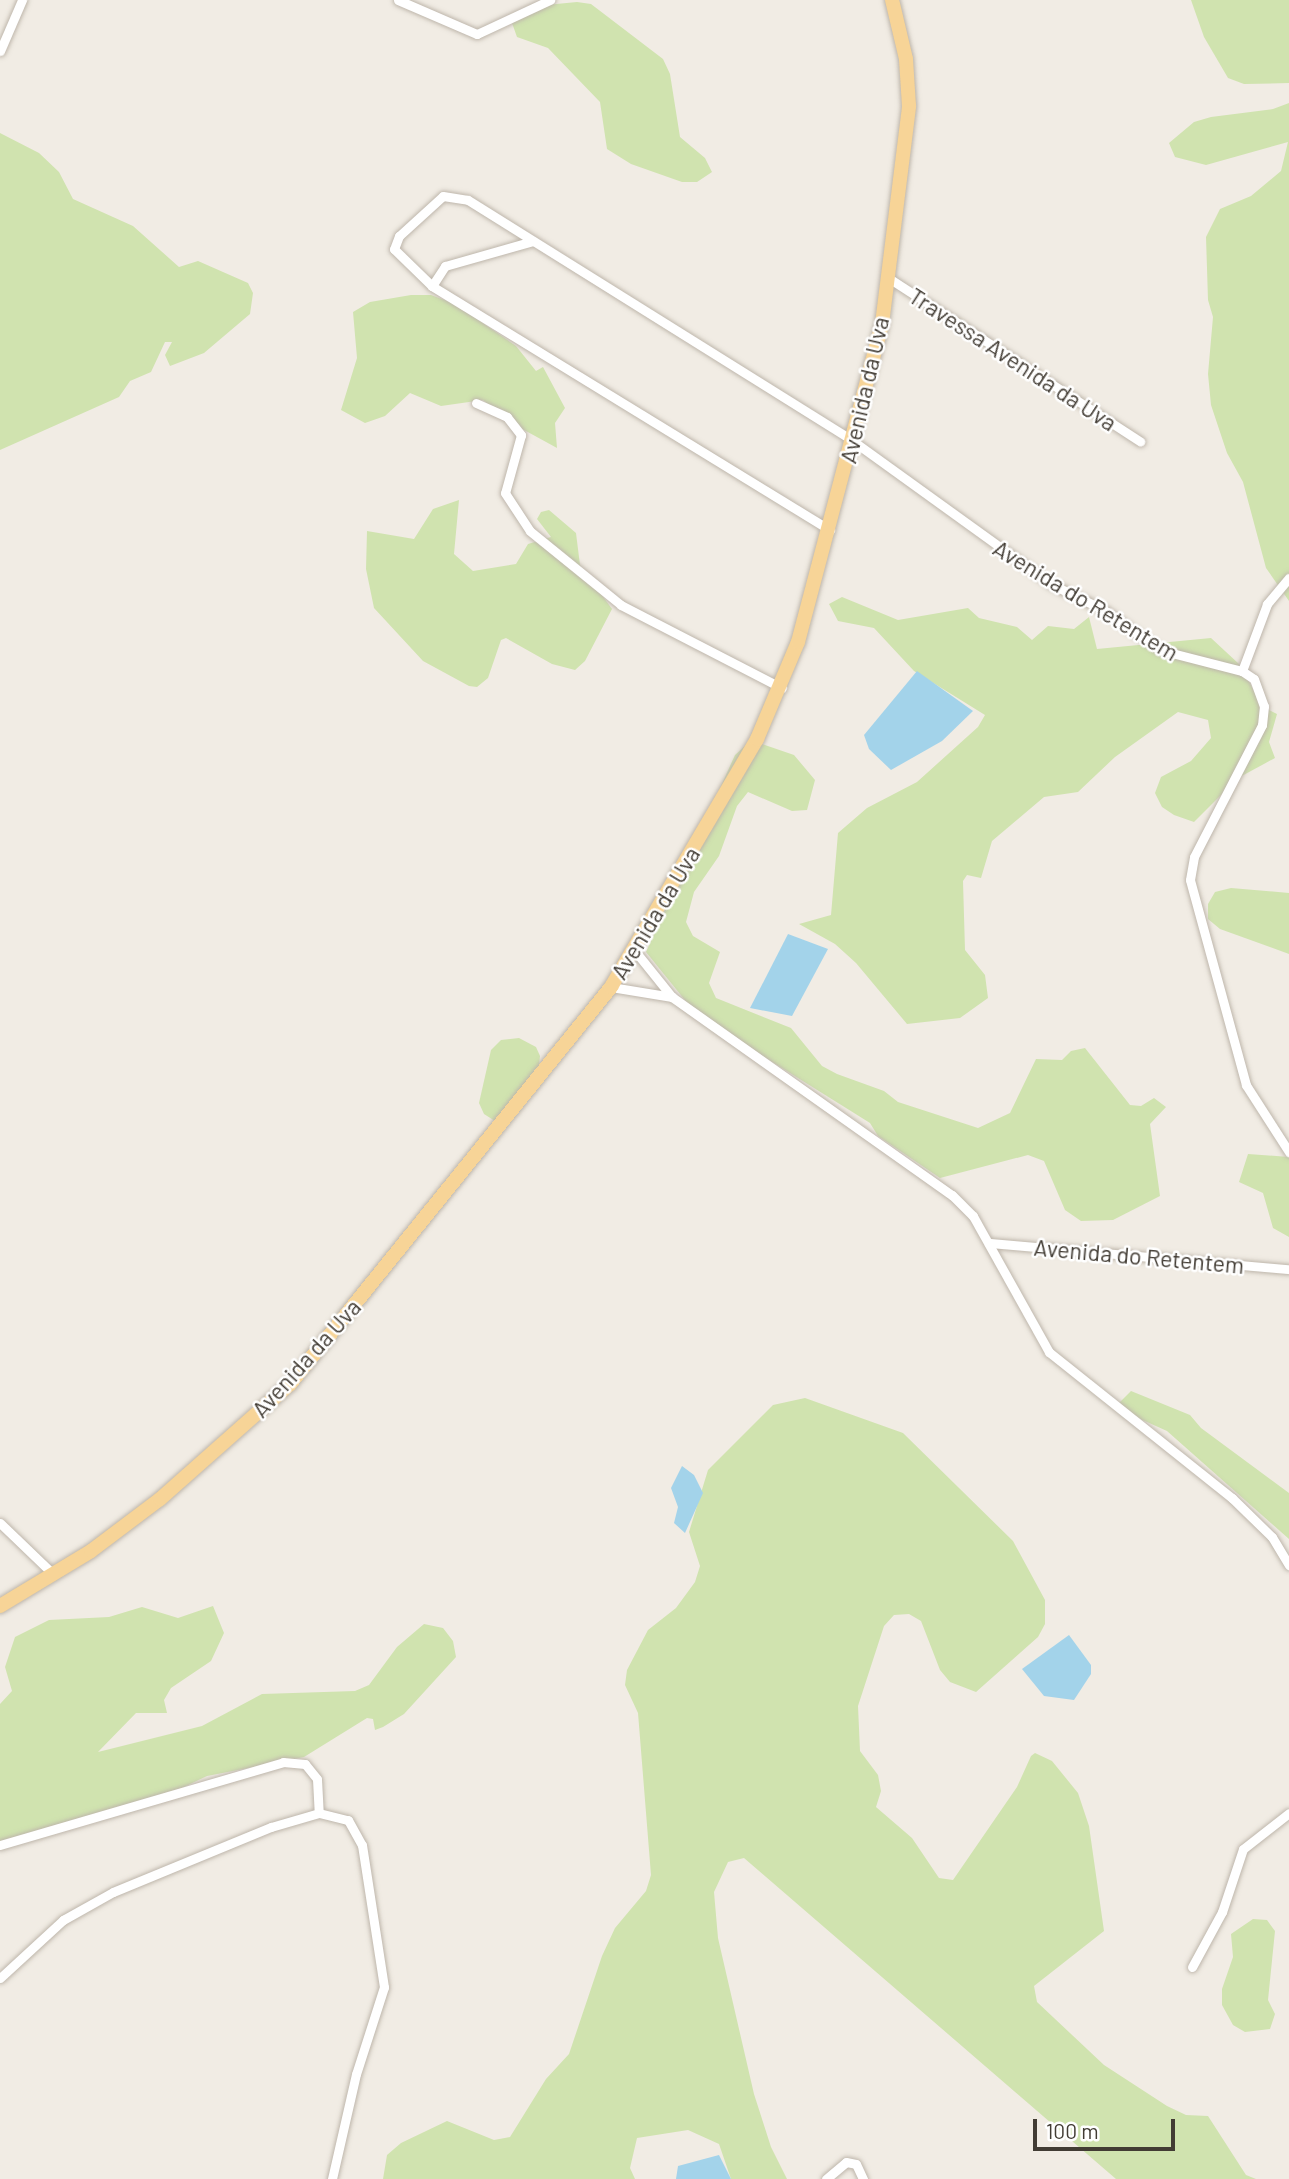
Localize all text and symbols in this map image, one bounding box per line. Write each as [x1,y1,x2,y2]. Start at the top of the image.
street label: Travessa Avenida da Uva [904,282,1122,436]
street label: Avenida da Uva [834,314,894,466]
street label: Avenida do Retentem [988,534,1184,666]
street label: Avenida da Uva [605,842,705,984]
street label: Avenida do Retentem [1033,1233,1245,1279]
street label: Avenida da Uva [246,1293,366,1423]
scale bar [1037,2106,1179,2150]
text: 100 m [1046,2118,1099,2143]

